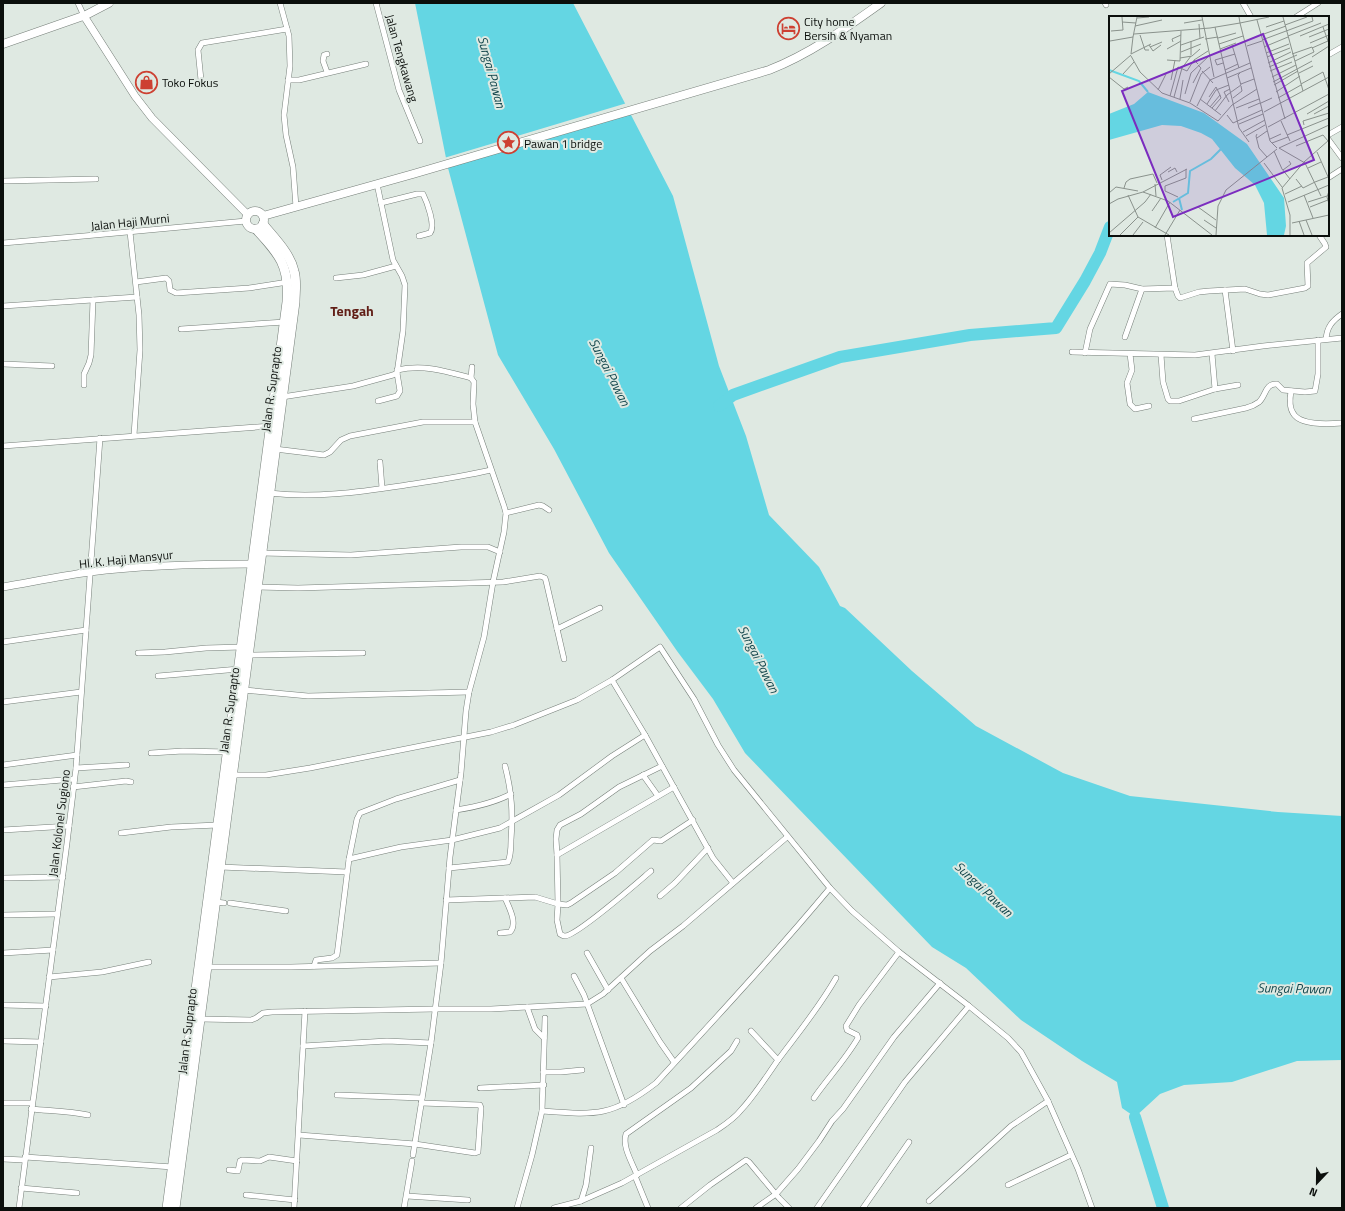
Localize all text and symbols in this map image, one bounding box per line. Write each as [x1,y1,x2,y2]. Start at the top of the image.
street label: Jalan Tengkawang [380,12,424,104]
place label: City home Bersih & Nyaman [804,12,892,45]
hotel icon: City home Bersih & Nyaman [776,15,802,41]
inset map [1109,16,1329,236]
water label: Sungai Pawan [473,34,511,111]
shop icon: Toko Fokus [133,69,159,95]
place label: Toko Fokus [162,73,219,92]
place icon: Pawan 1 bridge [495,130,521,156]
place label: Pawan 1 bridge [524,134,602,153]
street label: Jalan Haji Murni [90,208,170,236]
district label: Tengah [330,300,374,321]
water label: Sungai Pawan [584,335,636,410]
street label: Jalan R. Suprapto [256,345,286,433]
street label: Hl. K. Haji Mansyur [78,545,174,573]
water label: Sungai Pawan [733,622,785,697]
street label: Jalan R. Suprapto [214,666,244,754]
street label: Jalan Kolonel Sugiono [43,768,75,878]
water label: Sungai Pawan [950,857,1018,922]
water label: Sungai Pawan [1257,977,1331,999]
street label: Jalan R. Suprapto [172,987,202,1075]
north arrow [1297,1163,1337,1203]
text: N [1307,1183,1320,1201]

